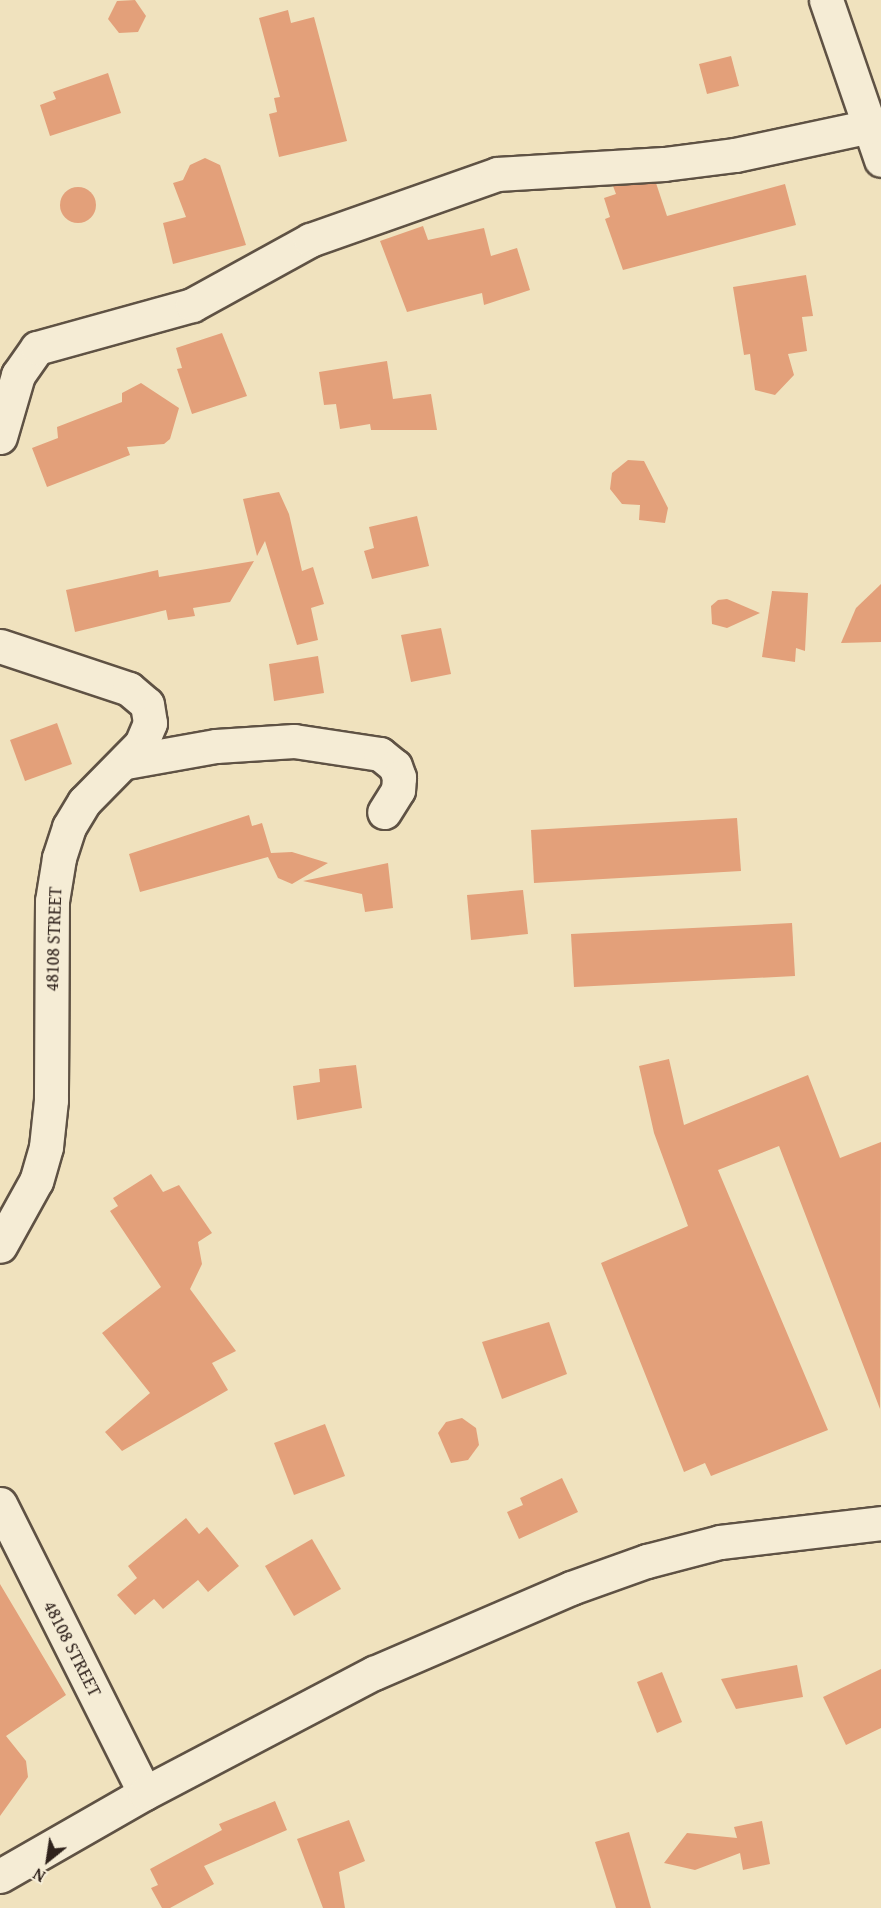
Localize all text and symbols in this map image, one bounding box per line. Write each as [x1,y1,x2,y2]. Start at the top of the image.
street label: 48108 STREET [41,886,67,992]
street label: 48108 STREET [39,1597,105,1701]
north arrow [18,1830,78,1890]
text: N [28,1863,50,1889]

